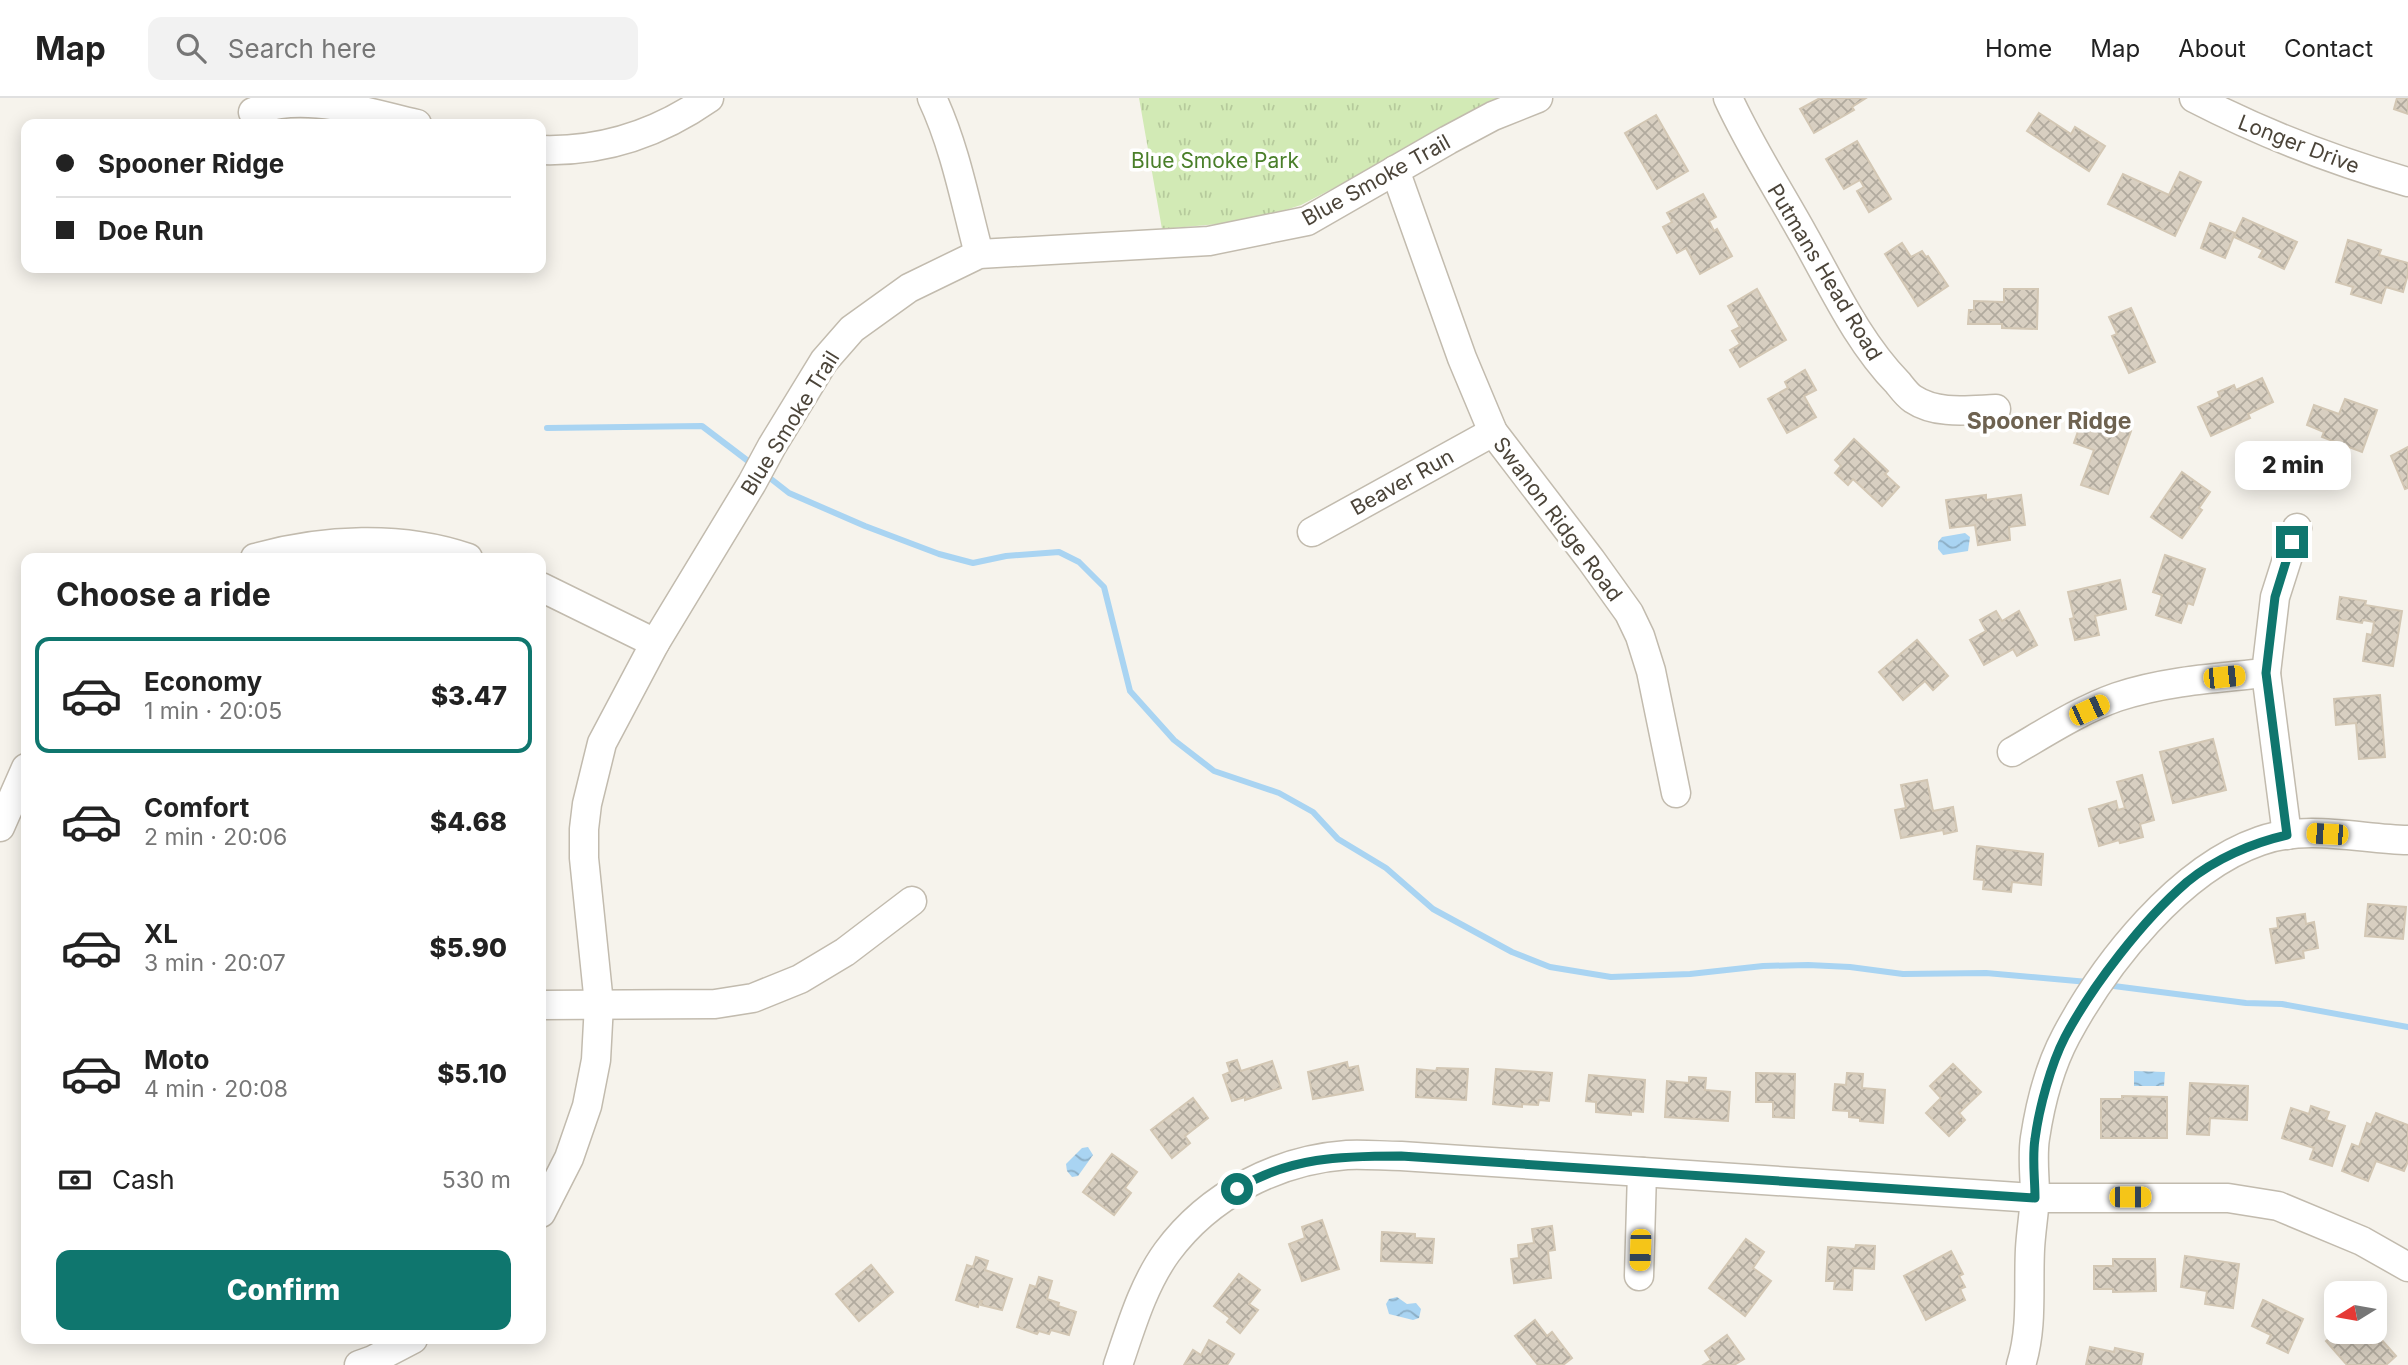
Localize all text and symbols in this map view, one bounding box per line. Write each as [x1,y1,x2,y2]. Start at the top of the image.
search box [148,17,638,80]
text: Map [35,28,106,68]
icon: search [172,29,210,67]
text: Search here [228,33,376,64]
text: Home [1985,34,2052,63]
text: Map [2090,34,2140,63]
text: About [2178,34,2246,63]
text: Contact [2284,34,2373,63]
street label: Longer Drive [2235,109,2363,179]
street label: Blue Smoke Trail [1298,129,1454,231]
text: Spooner Ridge [98,148,284,179]
park label: Blue Smoke Park [1131,148,1299,173]
street label: Putmans Head Road [1762,179,1888,365]
text: Doe Run [98,215,204,246]
street label: Blue Smoke Trail [736,346,844,500]
district label: Spooner Ridge [1967,407,2131,435]
street label: Swanon Ridge Road [1488,432,1628,606]
callout: 2 min [2234,440,2350,490]
street label: Beaver Run [1346,444,1458,520]
text: 2 min [2262,451,2324,479]
route end [2276,526,2308,558]
text: Choose a ride [56,575,271,614]
icon: car [60,664,123,727]
car [2203,664,2246,690]
text: Economy [144,666,262,697]
text: $3.47 [431,680,507,711]
car [2066,692,2113,728]
text: 1 min · 20:05 [144,697,282,725]
icon: car [60,790,123,853]
text: Comfort [144,792,249,823]
text: $4.68 [430,806,507,837]
car [2306,822,2349,846]
text: 2 min · 20:06 [144,823,287,851]
icon: car [60,916,123,979]
text: XL [144,918,178,949]
text: $5.90 [429,932,507,963]
text: 3 min · 20:07 [144,949,286,977]
icon: car [60,1042,123,1105]
text: Moto [144,1044,209,1075]
text: $5.10 [437,1058,507,1089]
text: 4 min · 20:08 [144,1075,288,1103]
icon: cash [56,1161,94,1199]
text: Cash [112,1164,175,1195]
text: 530 m [442,1166,511,1194]
route start [1221,1173,1253,1205]
car [2110,1187,2152,1208]
car [1629,1229,1652,1271]
button: Confirm [56,1250,511,1330]
north arrow [2324,1281,2387,1344]
map controls [2324,1281,2387,1344]

